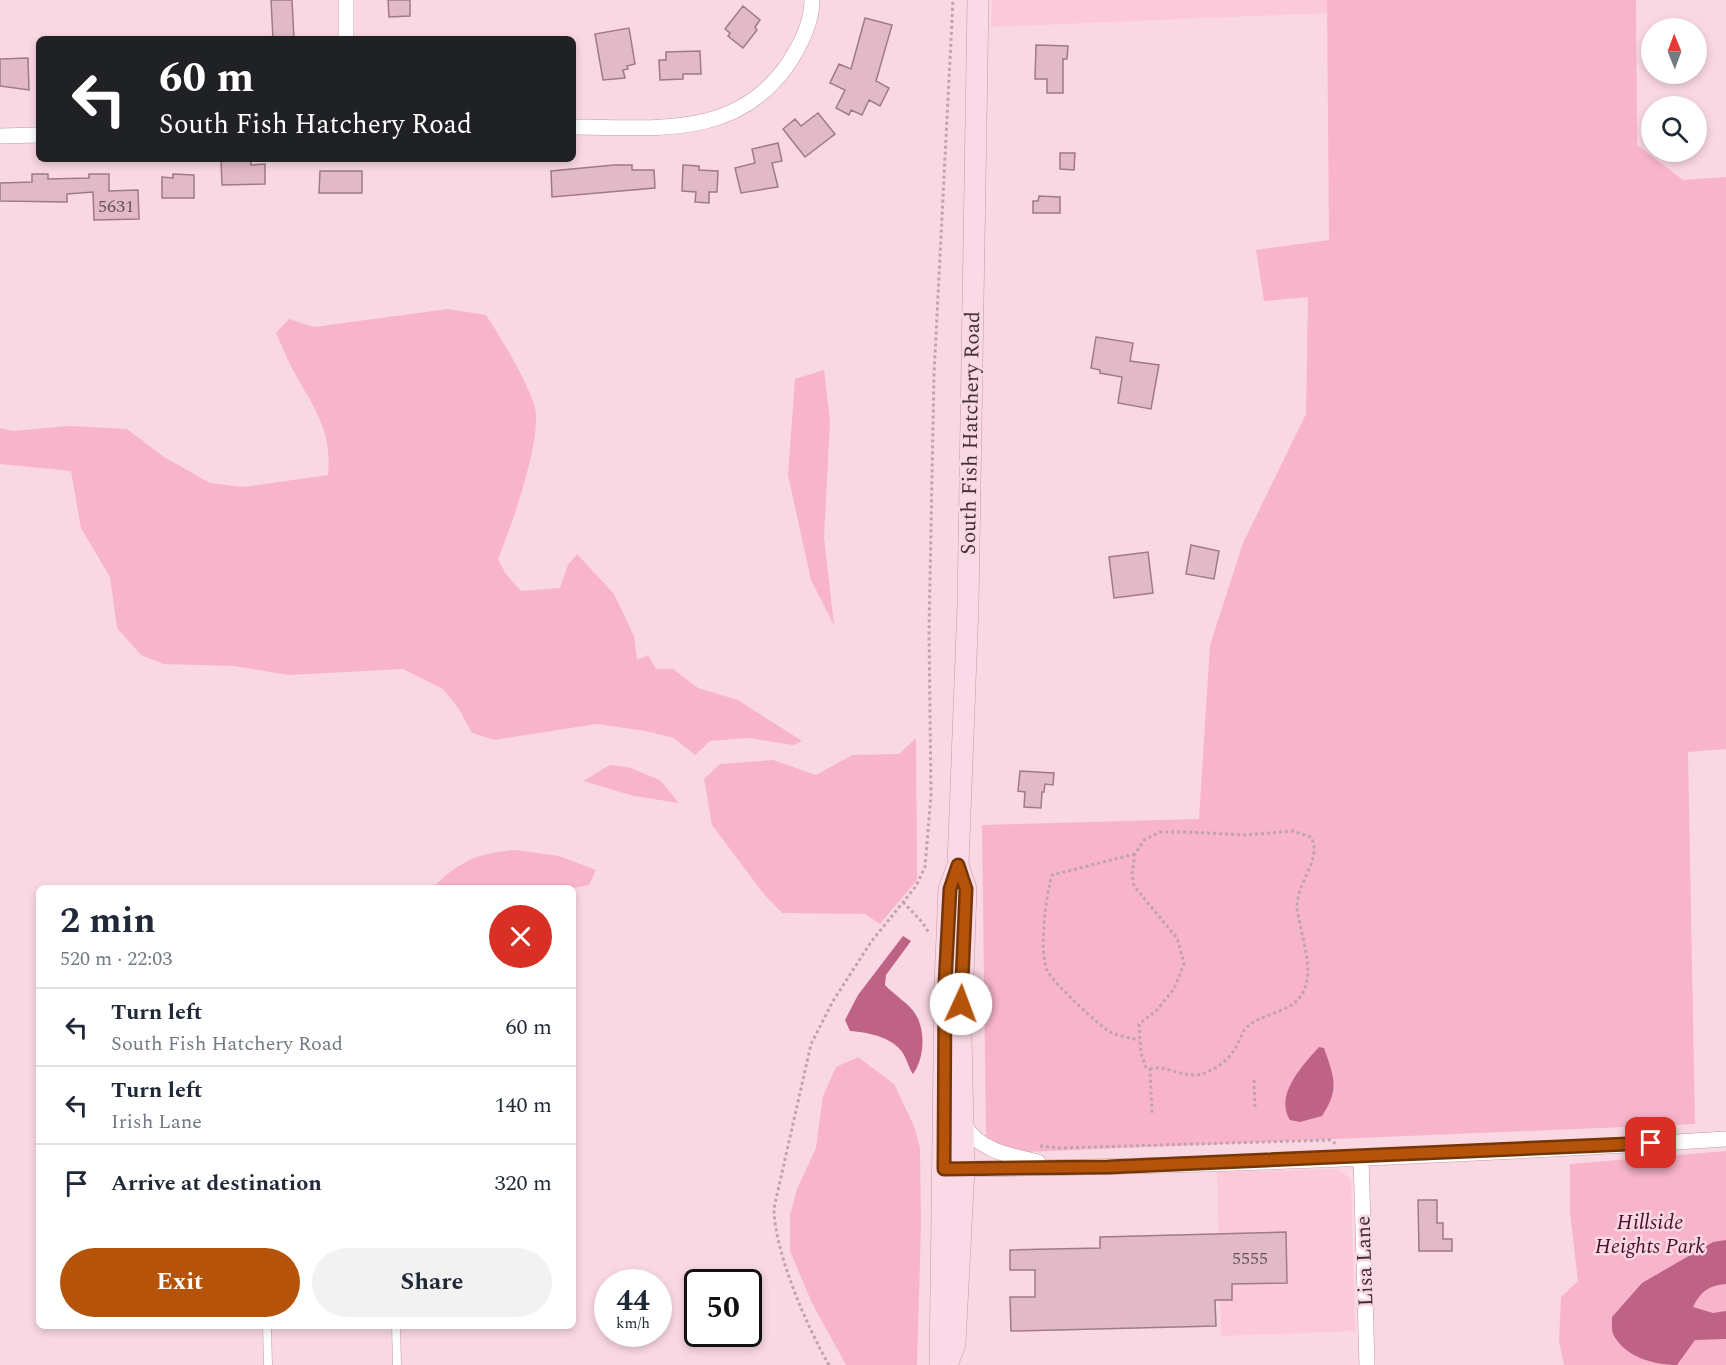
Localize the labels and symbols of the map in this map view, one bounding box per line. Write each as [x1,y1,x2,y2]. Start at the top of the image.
north arrow [1641,18,1707,84]
house number: 5631 [98,193,134,220]
street label: South Fish Hatchery Road [953,311,989,555]
position arrow [929,972,993,1036]
pin [1625,1117,1676,1168]
park label: Hillside Heights Park [1595,1207,1705,1263]
street label: Lisa Lane [1347,1215,1383,1307]
house number: 5555 [1232,1245,1268,1272]
speed limit sign: 50 [684,1269,762,1347]

